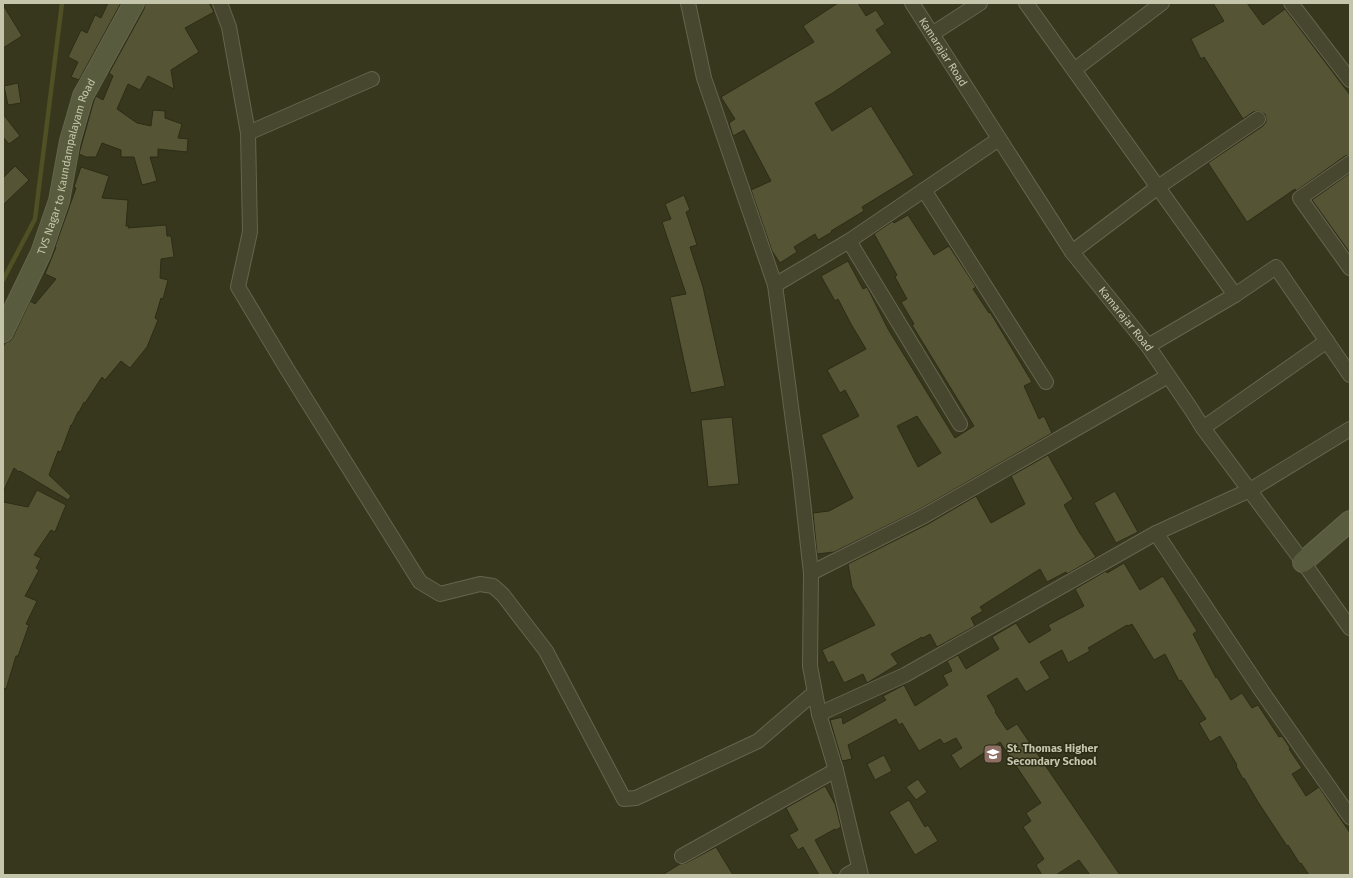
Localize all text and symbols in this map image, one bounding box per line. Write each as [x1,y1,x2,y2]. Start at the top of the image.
street label: Kamarajar Road [916,15,970,89]
street label: TVS Nagar to Kaundampalayam Road [35,76,98,257]
street label: Kamarajar Road [1096,284,1156,354]
place label: St. Thomas Higher Secondary School [1007,742,1099,768]
school or university icon: St. Thomas Higher Secondary School [982,743,1004,765]

